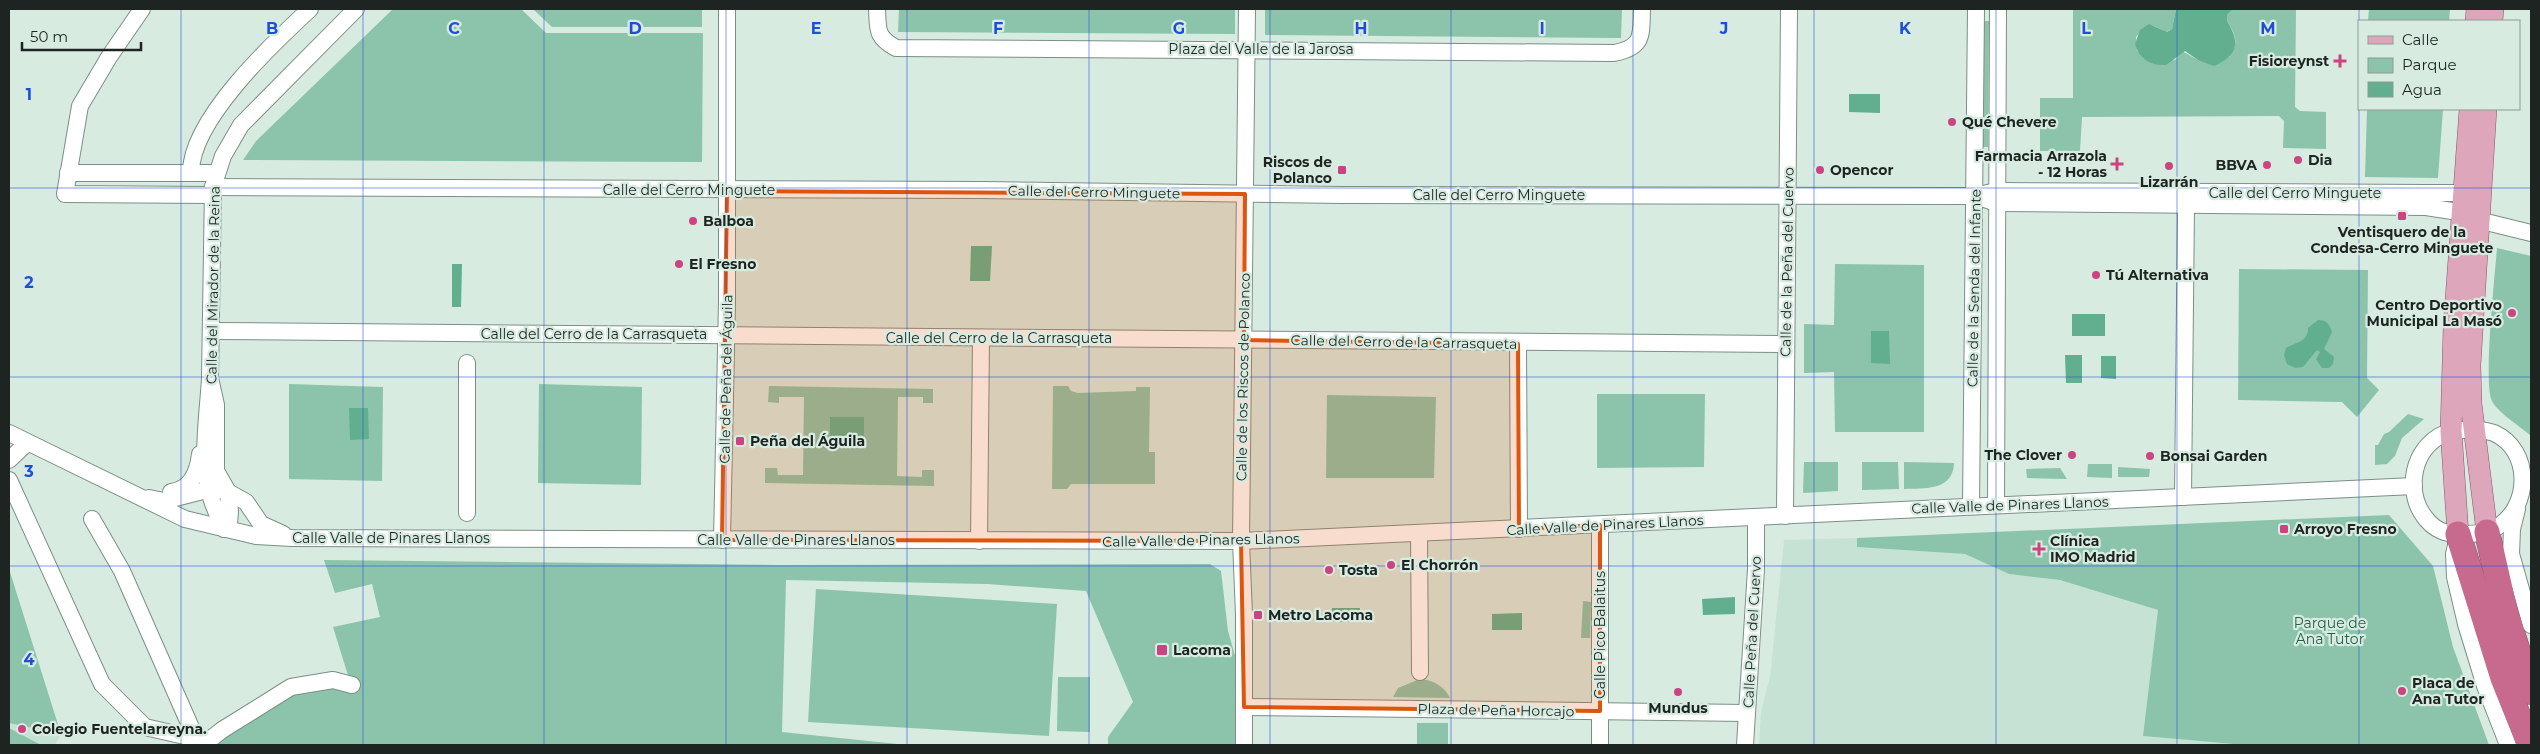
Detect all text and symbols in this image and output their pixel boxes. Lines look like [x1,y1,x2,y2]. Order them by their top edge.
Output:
text: B [266,19,278,38]
text: C [448,19,460,38]
text: D [628,19,642,38]
text: E [811,19,821,38]
text: F [993,19,1003,38]
text: G [1173,19,1185,38]
text: H [1355,19,1367,38]
text: I [1539,19,1545,38]
text: J [1719,19,1728,38]
text: K [1899,19,1912,38]
text: L [2081,19,2091,38]
text: M [2260,19,2276,38]
scale bar [22,20,141,52]
legend [2358,20,2520,110]
text: 50 m [30,27,68,46]
text: Calle [2402,30,2439,49]
street label: Plaza del Valle de la Jarosa [1168,40,1354,58]
place label: Fisioreynst [2249,52,2329,70]
marker: Fisioreynst [2333,54,2347,68]
text: Parque [2402,55,2457,74]
text: Agua [2402,80,2442,99]
text: 1 [26,85,32,104]
place label: Qué Chevere [1962,113,2057,131]
marker: Qué Chevere [1946,116,1958,128]
place label: Farmacia Arrazola - 12 Horas [1975,147,2108,181]
place label: Dia [2308,151,2332,169]
place label: Riscos de Polanco [1263,153,1332,187]
marker: Dia [2292,154,2304,166]
place label: BBVA [2215,156,2257,174]
marker: Farmacia Arrazola - 12 Horas [2111,158,2123,170]
marker: BBVA [2261,159,2273,171]
marker: Lizarrán [2163,160,2175,172]
place label: Opencor [1830,161,1893,179]
marker: Riscos de Polanco [1336,164,1348,176]
marker: Opencor [1814,164,1826,176]
street label: Calle de la Peña del Cuervo [1776,167,1798,357]
place label: Lizarrán [2140,173,2198,191]
street label: Calle del Cerro Minguete [603,181,775,199]
street label: Calle del Cerro Minguete [1008,181,1180,203]
street label: Calle del Cerro Minguete [2209,184,2381,202]
street label: Calle del Mirador de la Reina [202,186,224,384]
street label: Calle del Cerro Minguete [1413,186,1585,204]
street label: Calle de la Senda del Infante [1963,189,1985,387]
marker: Ventisquero de la Condesa-Cerro Minguete [2396,210,2408,222]
place label: Balboa [703,212,754,230]
marker: Balboa [687,215,699,227]
place label: Ventisquero de la Condesa-Cerro Minguete [2311,223,2494,257]
place label: El Fresno [689,255,756,273]
marker: El Fresno [673,258,685,270]
place label: Tú Alternativa [2106,266,2209,284]
marker: Tú Alternativa [2090,269,2102,281]
street label: Calle de los Riscos de Polanco [1232,272,1254,481]
text: 2 [24,273,34,292]
street label: Calle de Peña del Águila [716,294,736,464]
place label: Centro Deportivo Municipal La Masó [2367,296,2502,330]
marker: Centro Deportivo Municipal La Masó [2506,307,2518,319]
street label: Calle del Cerro de la Carrasqueta [481,325,707,343]
street label: Calle del Cerro de la Carrasqueta [886,329,1112,347]
street label: Calle del Cerro de la Carrasqueta [1291,331,1517,353]
place label: Peña del Águila [750,432,865,450]
marker: Peña del Águila [734,435,746,447]
place label: The Clover [1984,446,2062,464]
place label: Bonsai Garden [2160,447,2267,465]
marker: The Clover [2066,449,2078,461]
marker: Bonsai Garden [2144,450,2156,462]
text: 3 [23,462,34,481]
street label: Calle Valle de Pinares Llanos [1911,493,2109,517]
street label: Calle Valle de Pinares Llanos [1506,511,1704,539]
place label: Arroyo Fresno [2293,520,2397,538]
marker: Arroyo Fresno [2278,523,2290,535]
street label: Calle Valle de Pinares Llanos [292,529,490,547]
street label: Calle Valle de Pinares Llanos [1102,529,1300,551]
street label: Calle Valle de Pinares Llanos [697,531,895,549]
place label: Clínica IMO Madrid [2050,532,2135,566]
marker: Clínica IMO Madrid [2032,542,2046,556]
street label: Calle Peña del Cuervo [1739,555,1765,709]
place label: El Chorrón [1401,556,1478,574]
marker: El Chorrón [1385,559,1397,571]
place label: Tosta [1339,561,1378,579]
marker: Tosta [1323,564,1335,576]
street label: Calle Pico Balaitus [1591,571,1609,699]
place label: Metro Lacoma [1268,606,1373,624]
marker: Metro Lacoma [1252,609,1264,621]
park label: Parque de Ana Tutor [2294,614,2366,648]
place label: Lacoma [1173,641,1231,659]
marker: Lacoma [1155,643,1169,657]
text: 4 [23,650,35,669]
place label: Placa de Ana Tutor [2411,674,2484,708]
marker: Placa de Ana Tutor [2396,685,2408,697]
marker: Mundus [1672,686,1684,698]
place label: Mundus [1648,699,1708,717]
street label: Plaza de Peña Horcajo [1417,700,1575,720]
place label: Colegio Fuentelarreyna. [32,720,207,738]
marker: Colegio Fuentelarreyna. [16,723,28,735]

